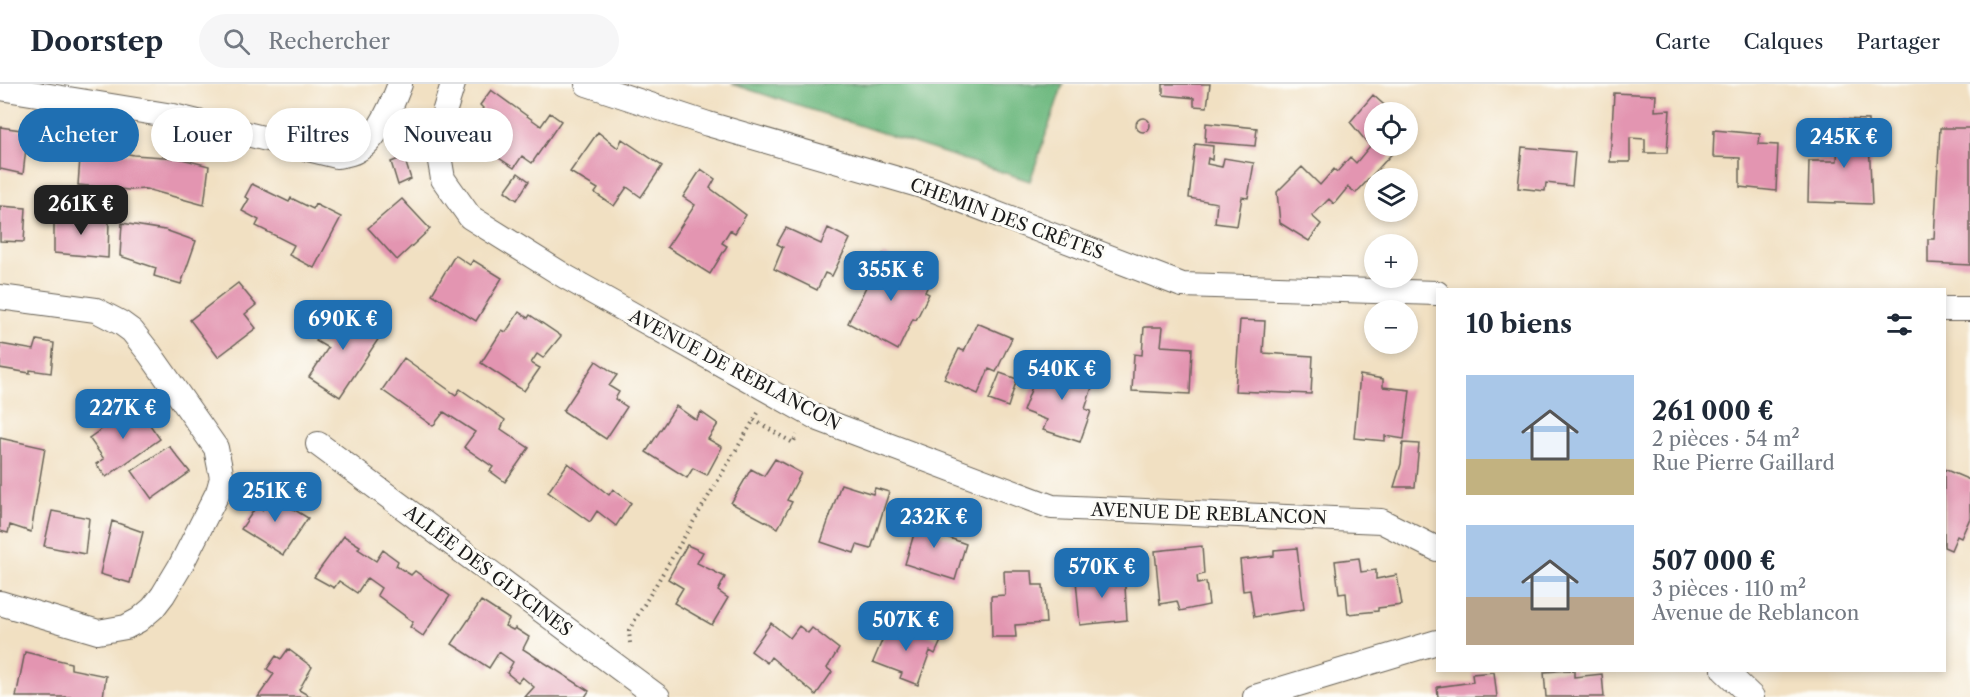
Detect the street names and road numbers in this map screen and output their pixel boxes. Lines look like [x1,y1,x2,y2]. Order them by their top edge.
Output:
street label: CHEMIN DES CRÊTES [907,173,1107,264]
street label: AVENUE DE REBLANCON [625,304,845,435]
street label: ALLÉE DES GLYCINES [399,499,577,641]
street label: AVENUE DE REBLANCON [1090,499,1328,529]

